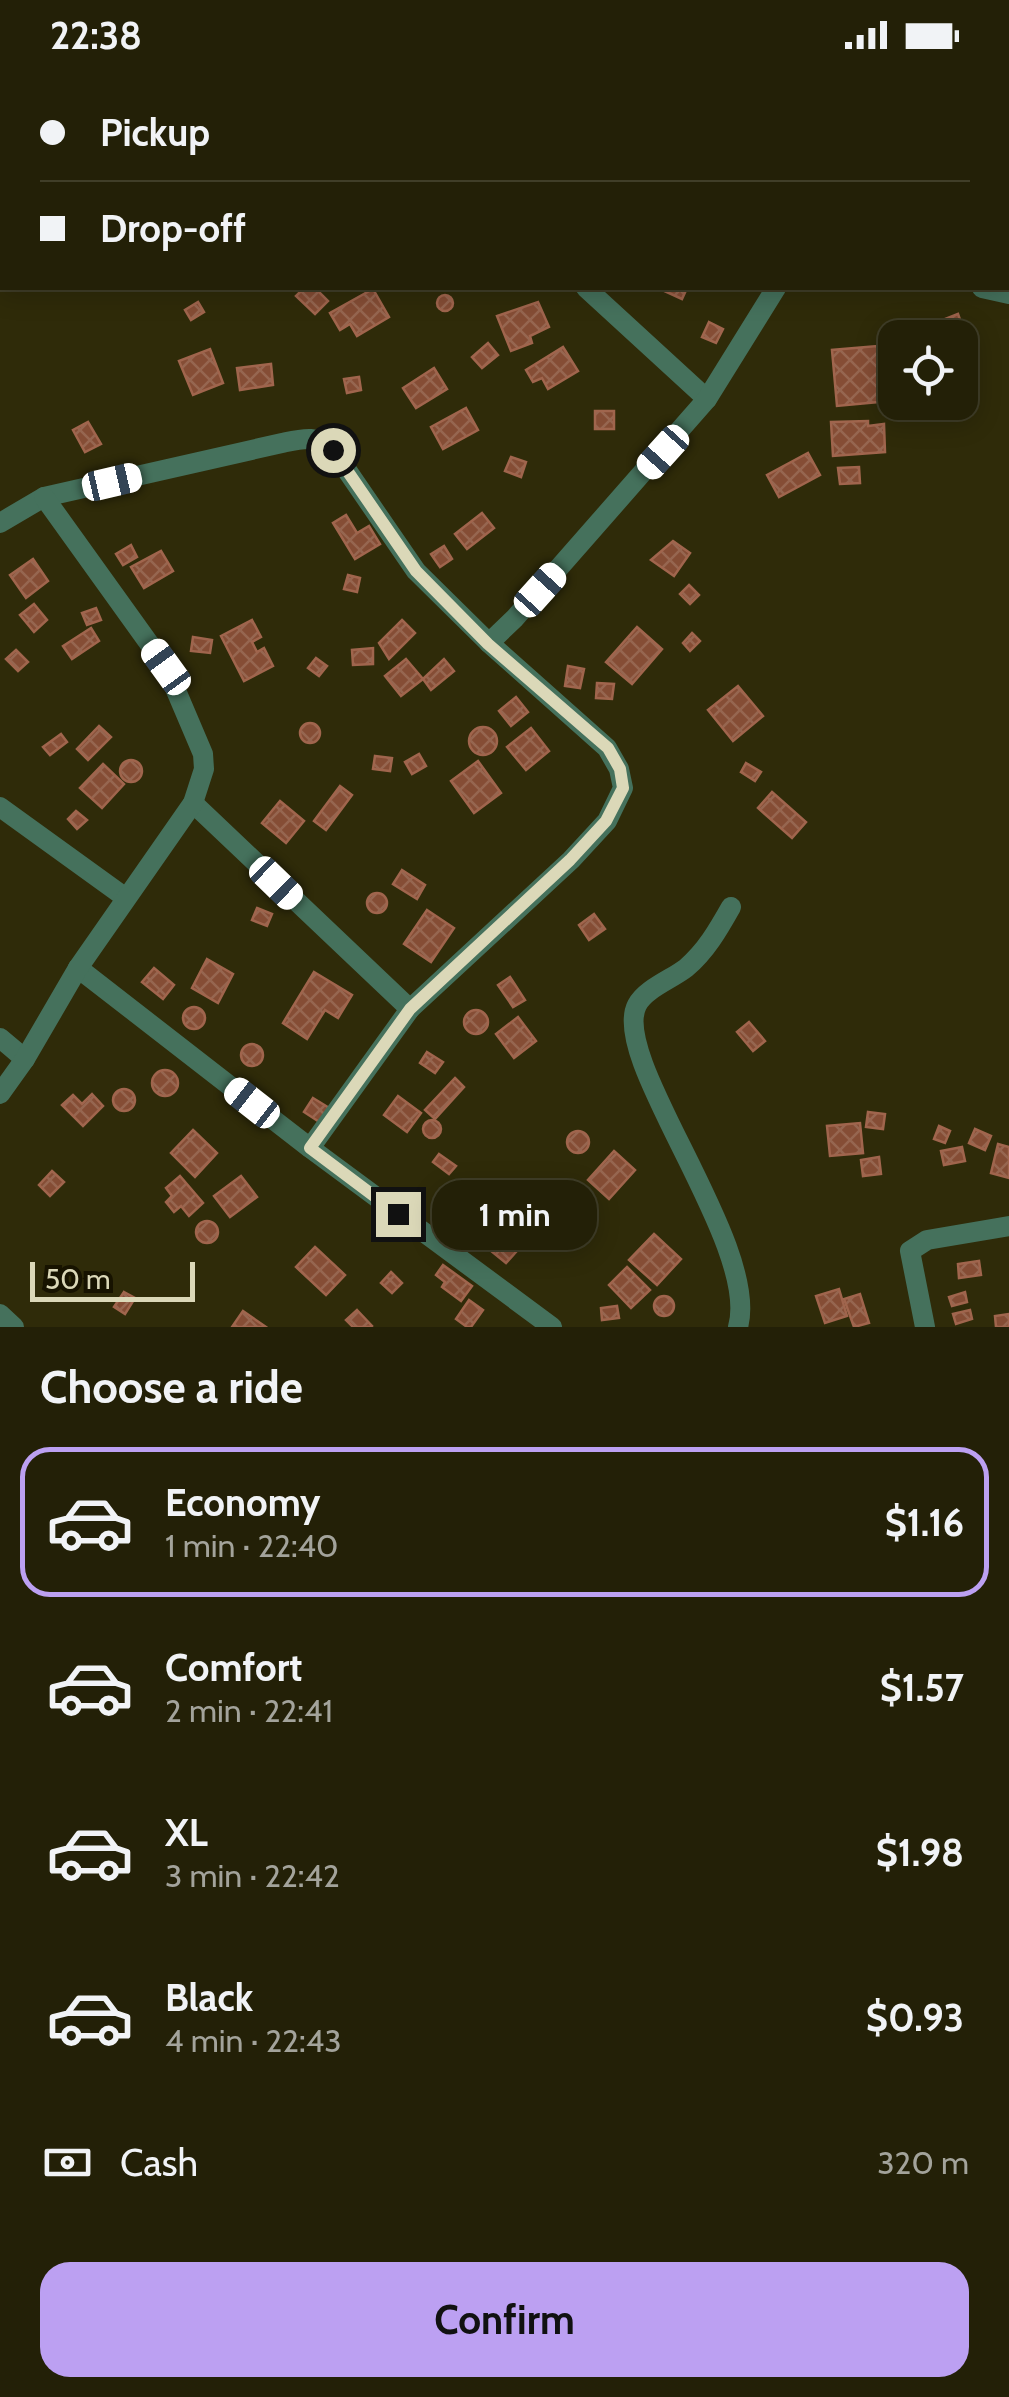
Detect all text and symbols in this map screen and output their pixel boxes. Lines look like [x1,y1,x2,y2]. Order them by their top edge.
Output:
text: 22:38 [50,12,142,59]
text: Pickup [100,109,210,156]
text: Drop-off [100,205,246,252]
map controls [878,320,978,420]
button: locate [878,320,978,420]
car [632,420,694,484]
route start [311,428,356,473]
car [79,461,145,503]
car [509,558,571,622]
car [136,634,196,700]
car [244,851,308,915]
car [219,1073,285,1133]
callout: 1 min [433,1179,598,1249]
route end [376,1192,421,1237]
text: 1 min [478,1195,551,1234]
scale bar [30,1257,195,1302]
text: 50 m [45,1262,111,1296]
text: Choose a ride [40,1360,303,1414]
icon: car [45,1477,135,1567]
text: Economy [165,1479,320,1526]
text: $1.16 [885,1499,964,1546]
text: 1 min · 22:40 [165,1526,338,1565]
icon: car [45,1642,135,1732]
text: Comfort [165,1644,302,1691]
text: $1.57 [880,1664,964,1711]
text: 2 min · 22:41 [165,1691,333,1730]
icon: car [45,1807,135,1897]
text: XL [165,1809,208,1856]
text: $1.98 [876,1829,964,1876]
text: 3 min · 22:42 [165,1856,340,1895]
icon: car [45,1972,135,2062]
text: Black [165,1974,253,2021]
text: $0.93 [866,1994,964,2041]
text: 4 min · 22:43 [165,2021,341,2060]
icon: cash [40,2135,95,2190]
text: Cash [120,2139,198,2186]
text: 320 m [877,2143,969,2182]
button: Confirm [40,2262,969,2377]

